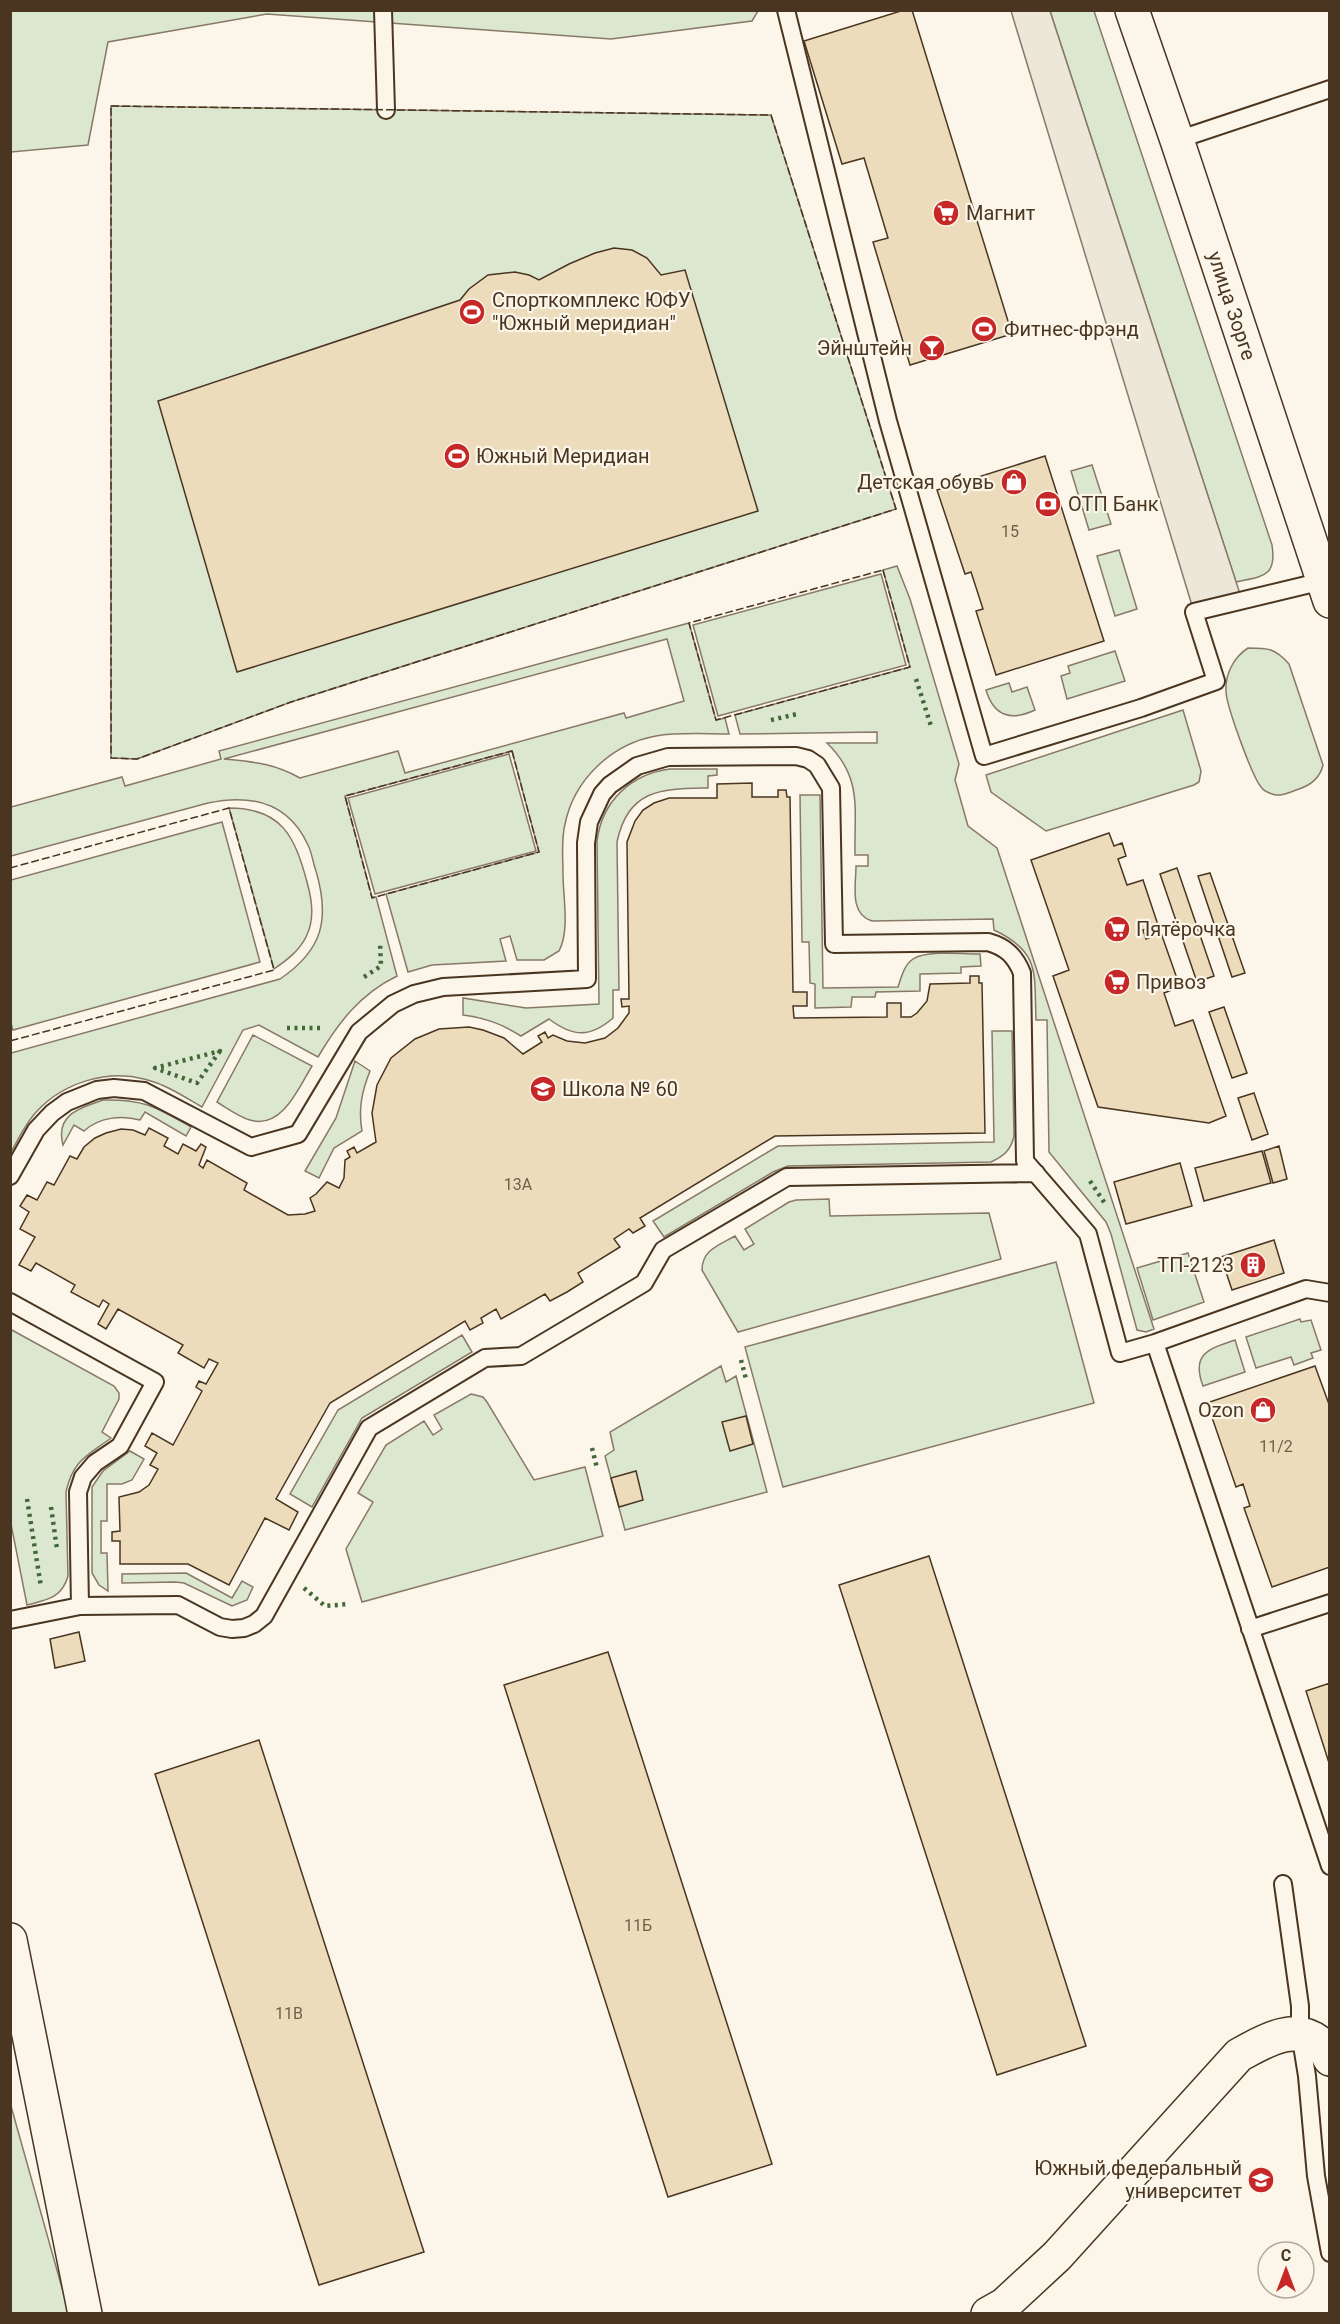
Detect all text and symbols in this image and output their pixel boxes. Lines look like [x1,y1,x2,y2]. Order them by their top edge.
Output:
supermarket icon: Магнит [931,198,961,228]
place label: Магнит [966,201,1036,225]
street label: улица Зорге [1203,248,1261,363]
place label: Спорткомплекс ЮФУ "Южный меридиан" [492,288,691,335]
sports icon: Спорткомплекс ЮФУ "Южный меридиан" [457,297,487,327]
sports icon: Фитнес-фрэнд [969,314,999,344]
place label: Фитнес-фрэнд [1004,317,1139,341]
bar icon: Эйнштейн [917,333,947,363]
place label: Эйнштейн [817,336,912,360]
sports icon: Южный Меридиан [442,441,472,471]
place label: Южный Меридиан [476,444,650,468]
shop icon: Детская обувь [999,467,1029,497]
place label: Детская обувь [857,470,994,494]
bank icon: ОТП Банк [1033,489,1063,519]
place label: ОТП Банк [1068,492,1159,516]
house number: 15 [1001,522,1019,541]
supermarket icon: Пятёрочка [1102,914,1132,944]
place label: Пятёрочка [1136,917,1236,941]
supermarket icon: Привоз [1102,967,1132,997]
place label: Привоз [1136,970,1206,994]
school or university icon: Школа № 60 [528,1074,558,1104]
place label: Школа № 60 [562,1077,678,1101]
house number: 13А [504,1175,533,1194]
building icon: ТП-2123 [1238,1250,1268,1280]
place label: ТП-2123 [1157,1253,1234,1277]
shop icon: Ozon [1248,1395,1278,1425]
place label: Ozon [1198,1398,1244,1422]
house number: 11/2 [1259,1437,1293,1456]
house number: 11Б [624,1916,652,1935]
house number: 11В [275,2004,303,2023]
place label: Южный федеральный университет [1034,2156,1242,2203]
school or university icon: Южный федеральный университет [1246,2165,1276,2195]
north arrow [1256,2240,1316,2300]
text: С [1281,2246,1291,2265]

